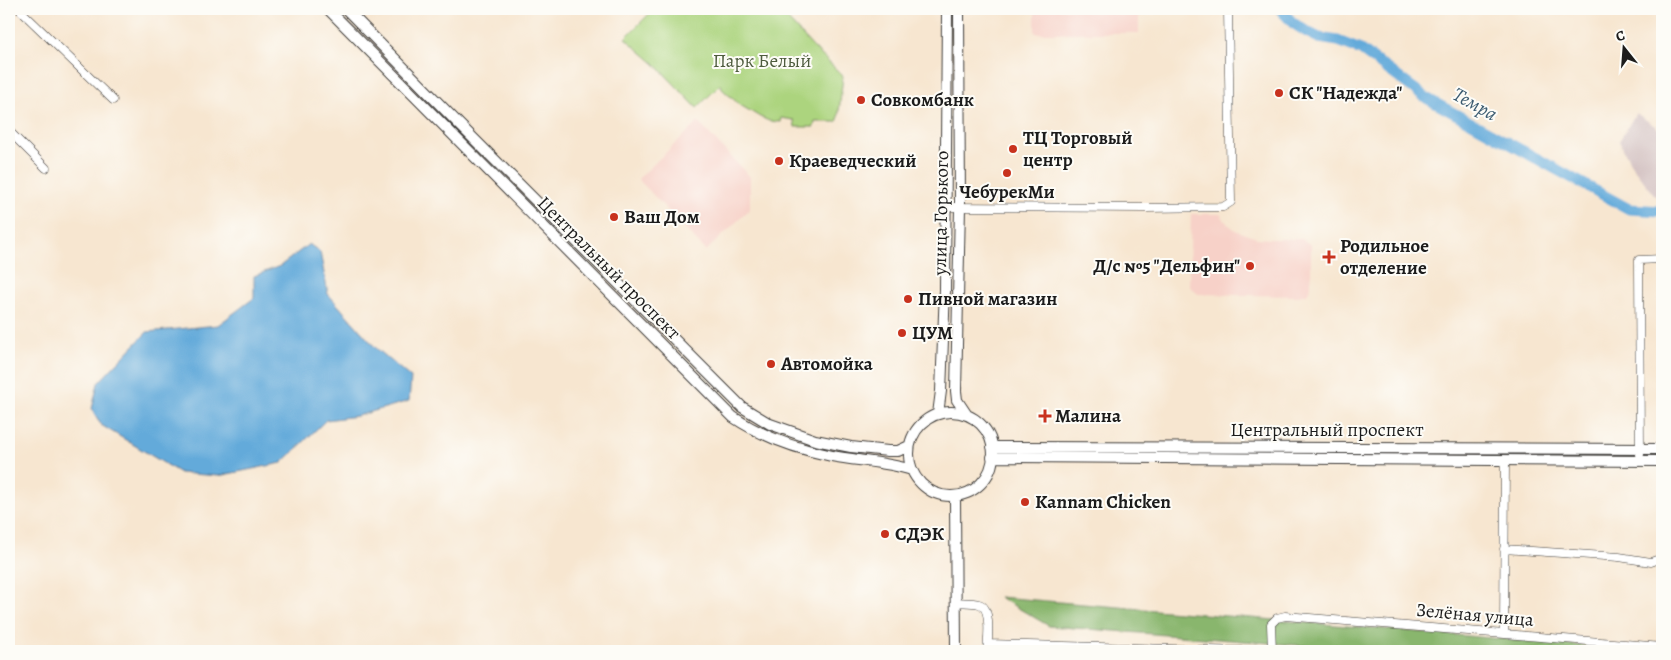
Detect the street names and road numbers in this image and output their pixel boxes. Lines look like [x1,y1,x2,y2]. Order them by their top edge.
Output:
street label: улица Горького [927,150,955,277]
street label: Центральный проспект [532,191,687,346]
street label: Центральный проспект [1230,417,1424,443]
street label: Зелёная улица [1415,597,1535,633]

